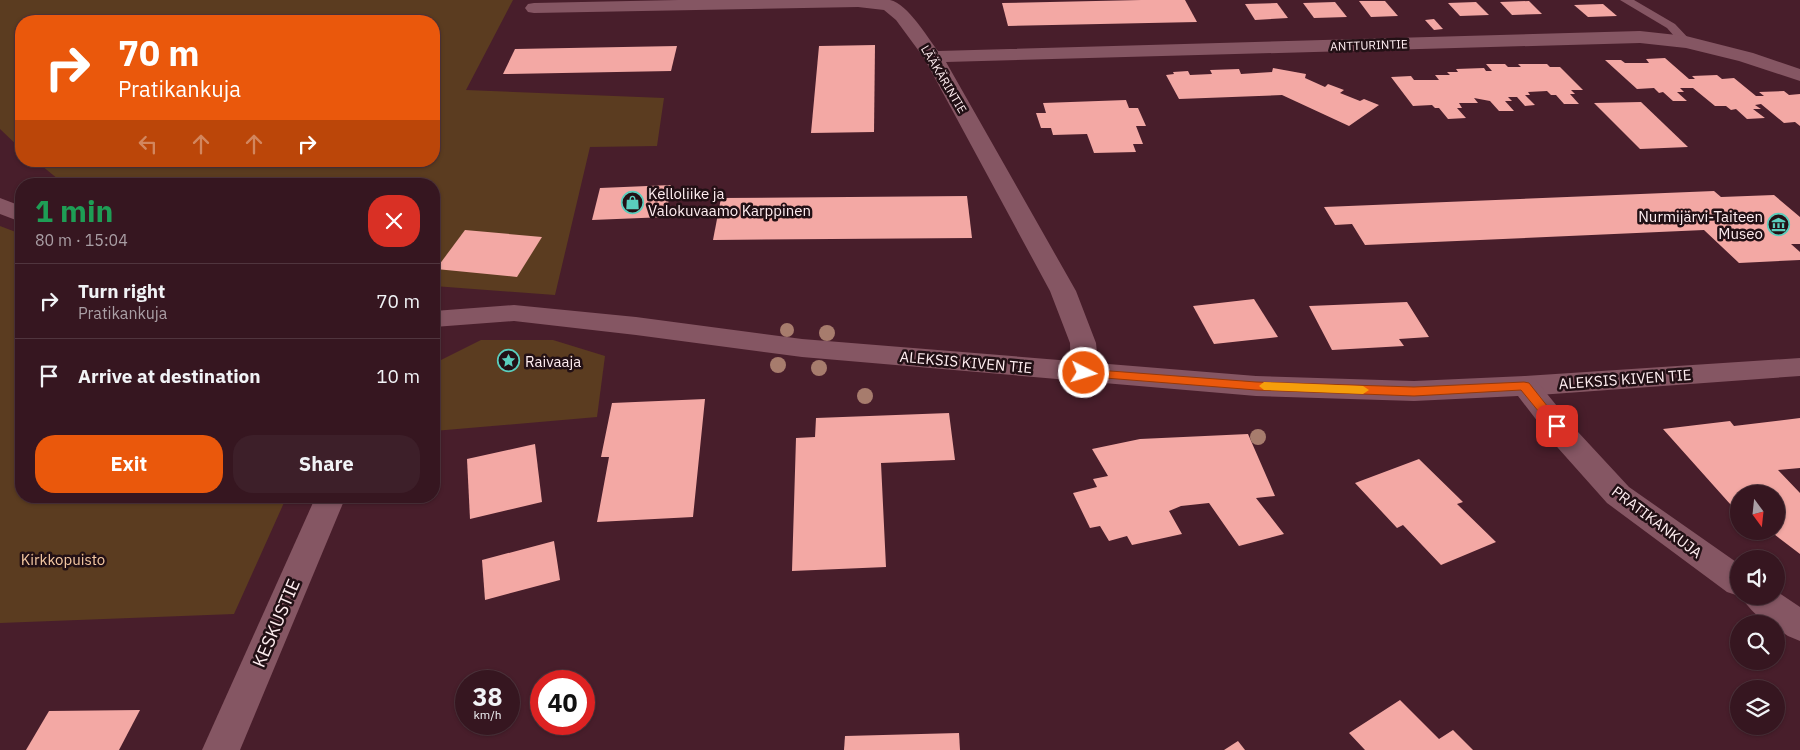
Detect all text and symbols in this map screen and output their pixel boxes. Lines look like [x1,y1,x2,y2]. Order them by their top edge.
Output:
text: 70 m [118,30,200,76]
icon: right [35,35,100,100]
street label: ANTTURINTIE [1330,36,1408,54]
street label: LÄÄKÄRINTIE [918,42,970,116]
text: Pratikankuja [118,74,241,103]
icon: left [134,130,162,158]
icon: ahead [187,130,215,158]
icon: ahead [240,130,268,158]
icon: right [293,130,321,158]
place label: Kelloliike ja Valokuvaamo Karppinen [648,184,811,220]
shop icon: Kelloliike ja Valokuvaamo Karppinen [620,190,644,214]
text: 1 min [35,191,113,230]
button: close [368,195,420,247]
place label: Nurmijärvi-Taiteen Museo [1638,207,1763,243]
museum icon: Nurmijärvi-Taiteen Museo [1767,213,1791,237]
text: 80 m · 15:04 [35,230,128,250]
text: Turn right [78,279,165,303]
icon: right [35,287,63,315]
text: 70 m [376,289,420,313]
text: Pratikankuja [78,303,167,323]
position arrow [1057,346,1109,398]
street label: ALEKSIS KIVEN TIE [899,347,1033,377]
place icon: Raivaaja [497,349,521,373]
place label: Raivaaja [525,352,581,371]
icon: arrive [35,362,63,390]
text: Arrive at destination [78,364,261,388]
text: 10 m [376,364,420,388]
street label: ALEKSIS KIVEN TIE [1558,365,1692,393]
pin [1536,405,1578,447]
icon: arrive [1543,412,1571,440]
button: Exit [35,435,223,493]
button: Share [233,435,420,493]
street label: PRATIKANKUJA [1608,482,1706,562]
north arrow [1730,485,1785,540]
map controls [1730,485,1785,735]
park label: Kirkkopuisto [21,550,105,569]
button: sound [1730,550,1785,605]
street label: KESKUSTIE [247,575,305,671]
button: search [1730,615,1785,670]
speed limit sign: 40 [530,670,595,735]
text: 38 [472,680,503,713]
button: layers [1730,680,1785,735]
text: km/h [473,707,502,722]

